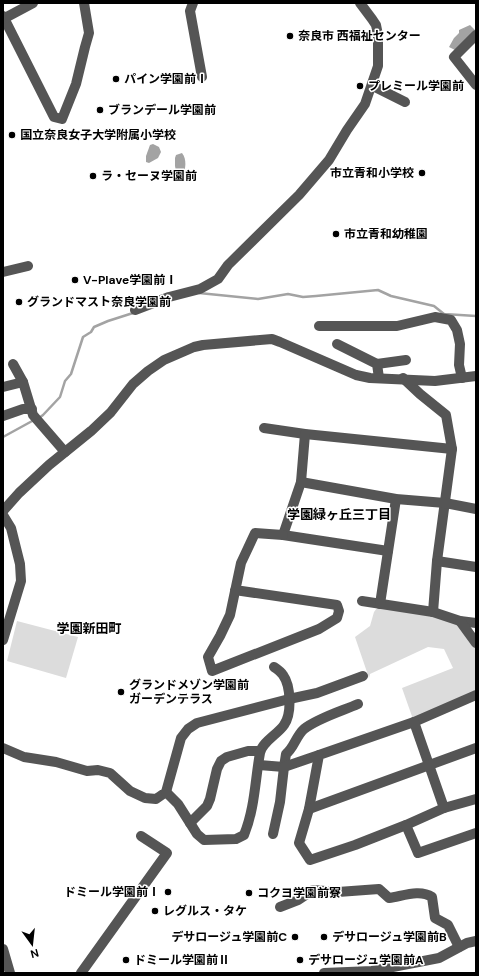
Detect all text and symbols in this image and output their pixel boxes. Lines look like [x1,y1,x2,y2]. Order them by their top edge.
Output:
place label: 奈良市 西福祉センター [298,28,421,44]
marker: 奈良市 西福祉センター [285,31,295,41]
place label: パイン学園前Ⅰ [124,71,208,87]
marker: パイン学園前Ⅰ [111,74,121,84]
place label: プレミール学園前 [368,78,464,94]
marker: プレミール学園前 [355,81,365,91]
place label: ブランデール学園前 [108,102,216,118]
marker: ブランデール学園前 [95,105,105,115]
place label: 国立奈良女子大学附属小学校 [20,127,176,143]
marker: 国立奈良女子大学附属小学校 [7,130,17,140]
place label: 市立青和小学校 [330,165,414,181]
place label: ラ・セーヌ学園前 [101,168,197,184]
marker: 市立青和小学校 [417,168,427,178]
marker: ラ・セーヌ学園前 [88,171,98,181]
place label: 市立青和幼稚園 [344,226,428,242]
marker: 市立青和幼稚園 [331,229,341,239]
place label: V-Plave学園前Ⅰ [83,272,177,288]
marker: V-Plave学園前Ⅰ [70,275,80,285]
place label: グランドマスト奈良学園前 [27,294,171,310]
marker: グランドマスト奈良学園前 [14,297,24,307]
district label: 学園緑ヶ丘三丁目 [287,506,391,523]
district label: 学園新田町 [56,620,122,637]
place label: グランドメゾン学園前 ガーデンテラス [129,677,249,707]
marker: グランドメゾン学園前 ガーデンテラス [116,687,126,697]
place label: ドミール学園前Ⅰ [64,884,160,900]
place label: コクヨ学園前寮 [257,885,341,901]
marker: ドミール学園前Ⅰ [163,887,173,897]
marker: コクヨ学園前寮 [244,888,254,898]
place label: レグルス・タケ [163,903,247,919]
marker: レグルス・タケ [150,906,160,916]
north arrow [12,924,52,964]
place label: デサロージュ学園前C [171,929,287,945]
place label: デサロージュ学園前B [332,929,447,945]
marker: デサロージュ学園前C [290,932,300,942]
marker: デサロージュ学園前B [319,932,329,942]
text: N [29,946,40,961]
place label: ドミール学園前Ⅱ [134,952,230,968]
place label: デサロージュ学園前A [308,952,424,968]
marker: ドミール学園前Ⅱ [121,955,131,965]
marker: デサロージュ学園前A [295,955,305,965]

